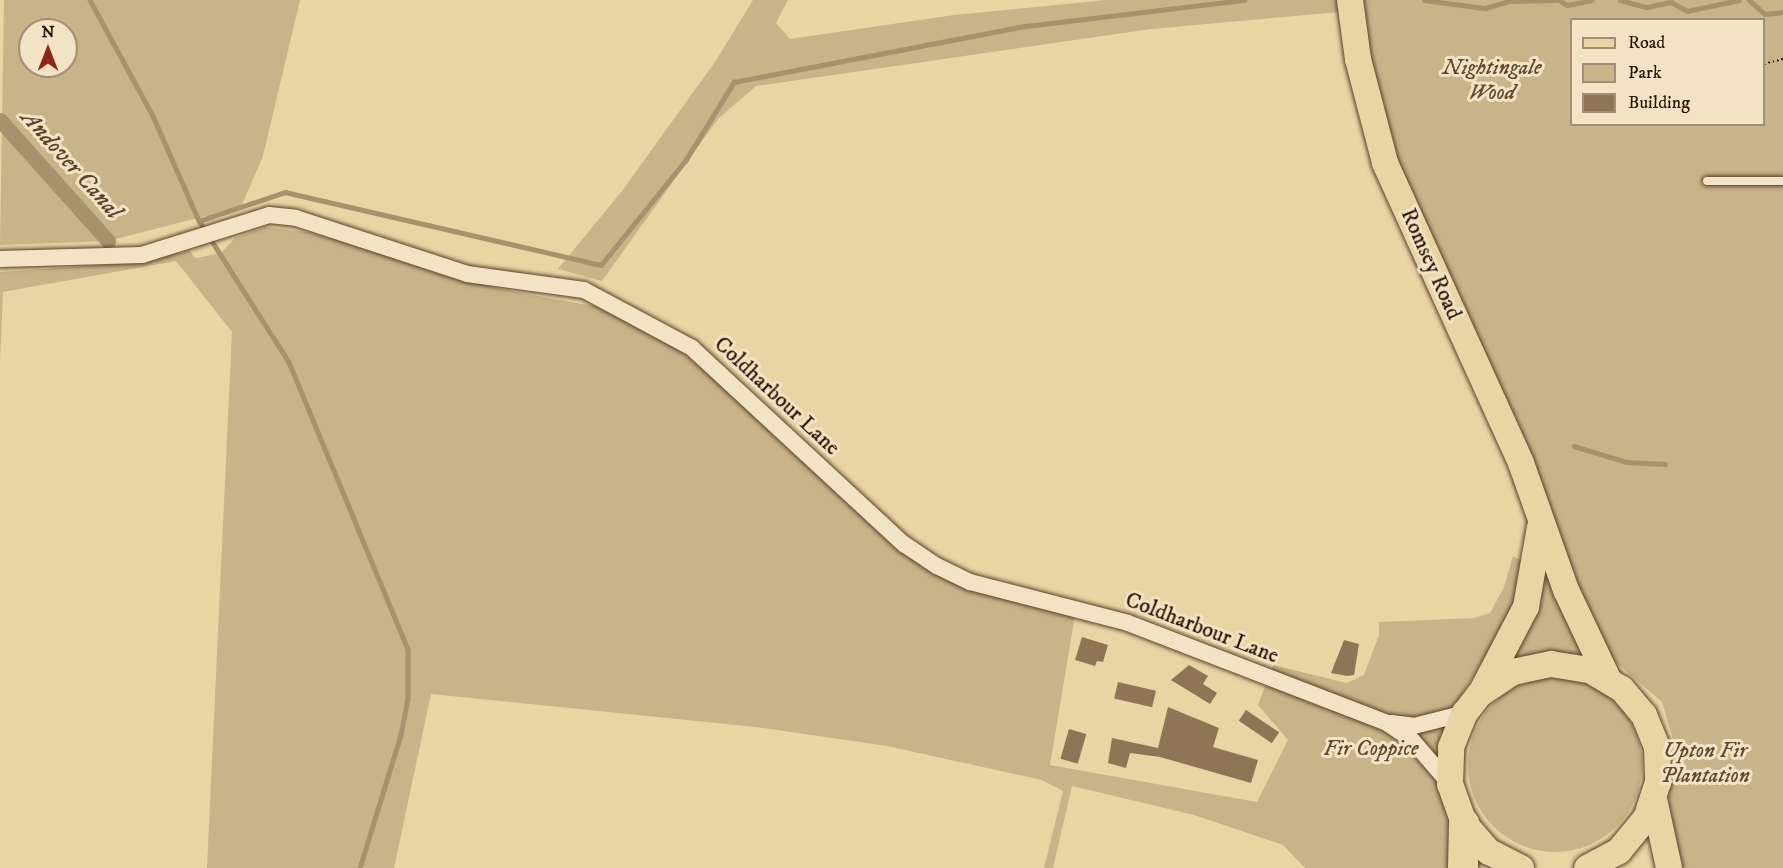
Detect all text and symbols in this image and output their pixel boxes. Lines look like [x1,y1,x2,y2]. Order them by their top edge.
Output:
north arrow [18,18,78,78]
legend [1570,18,1765,126]
text: N [41,22,55,42]
text: Road [1628,32,1665,54]
park label: Nightingale Wood [1443,54,1541,106]
text: Park [1628,62,1662,84]
text: Building [1628,92,1690,114]
water label: Andover Canal [14,104,128,226]
street label: Romsey Road [1395,204,1467,324]
street label: Coldharbour Lane [709,331,845,461]
street label: Coldharbour Lane [1122,587,1282,669]
park label: Fir Coppice [1324,736,1418,762]
park label: Upton Fir Plantation [1660,737,1750,788]

